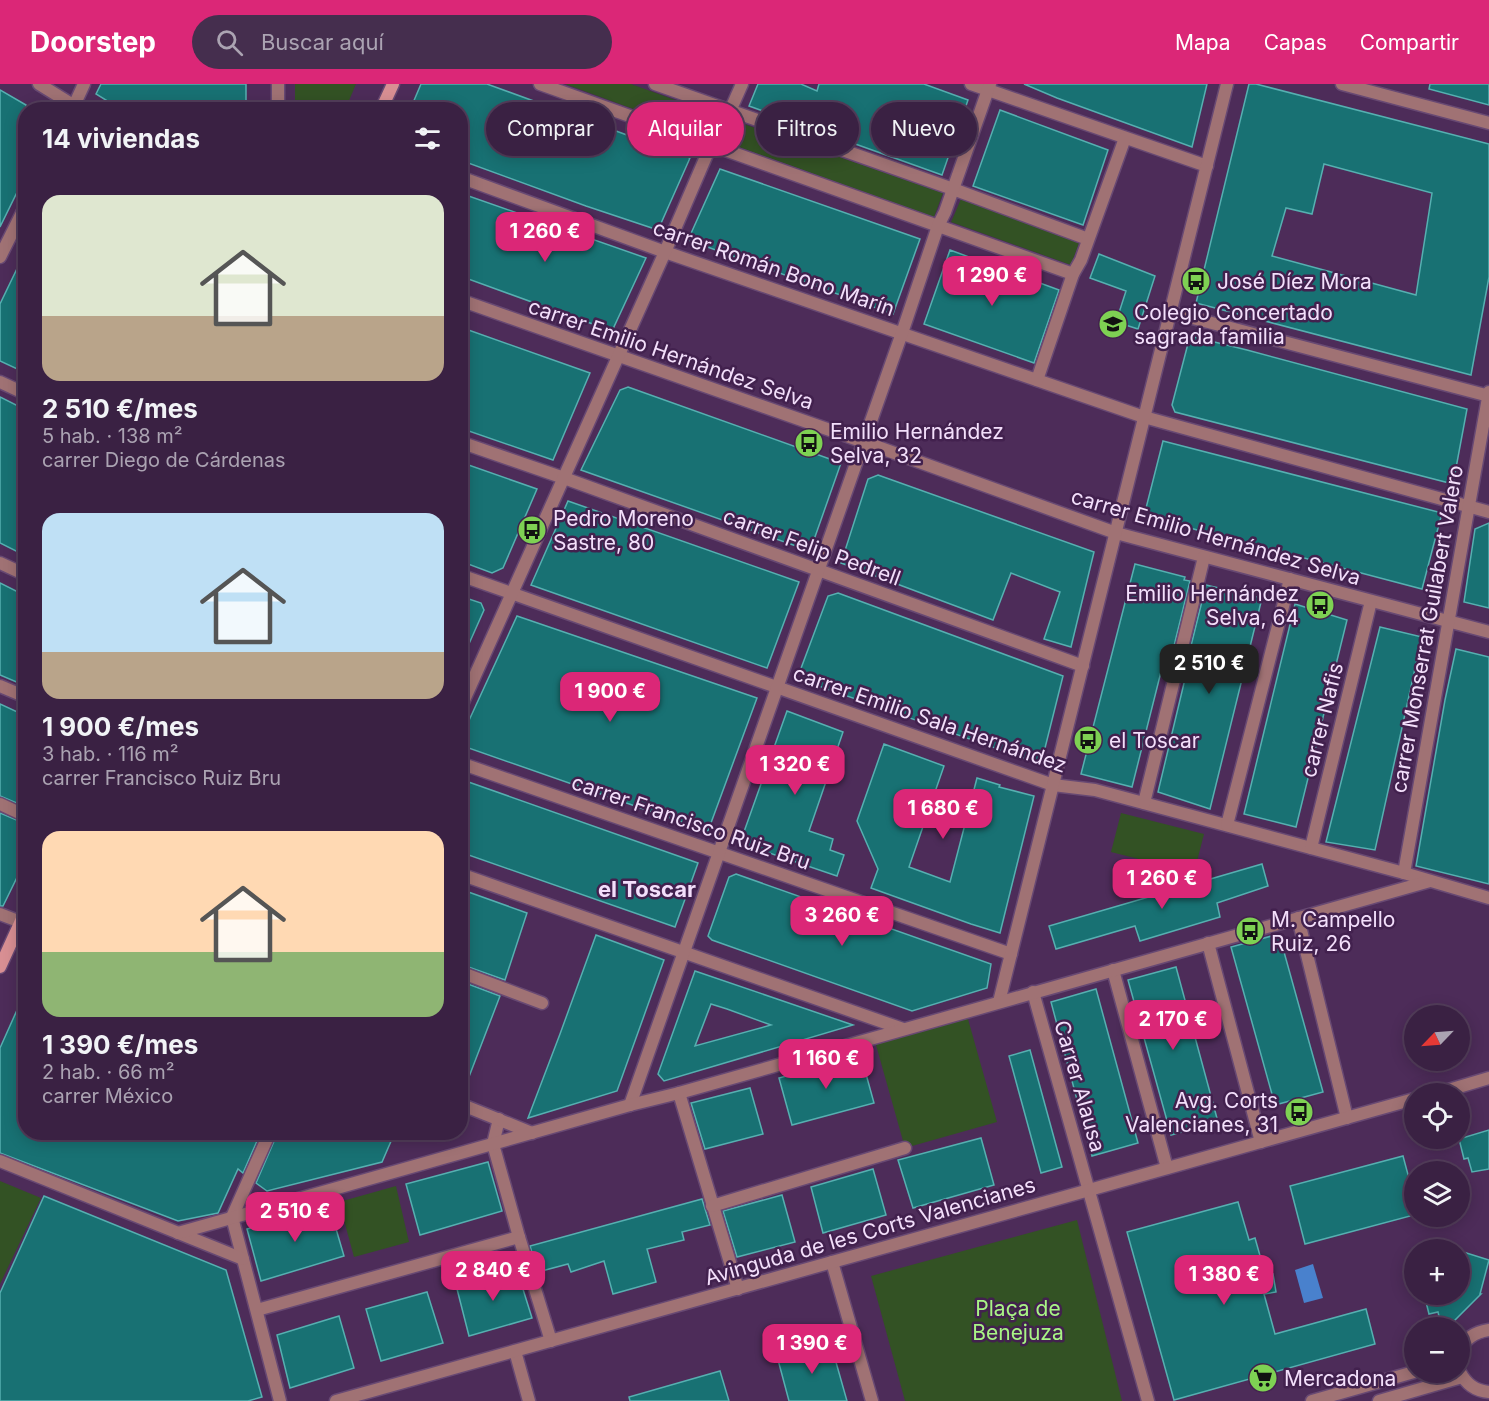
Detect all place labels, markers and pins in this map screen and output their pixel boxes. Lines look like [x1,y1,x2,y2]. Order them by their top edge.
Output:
pin: 1 260 € [490,212,600,263]
pin: 1 290 € [937,256,1047,307]
bus stop icon: José Díez Mora [1180,265,1212,297]
place label: José Díez Mora [1217,269,1372,294]
place label: Colegio Concertado sagrada familia [1134,300,1333,349]
school or university icon: Colegio Concertado sagrada familia [1097,308,1129,340]
place label: Emilio Hernández Selva, 32 [830,419,1004,468]
bus stop icon: Emilio Hernández Selva, 32 [793,427,825,459]
place label: Pedro Moreno Sastre, 80 [553,506,694,555]
bus stop icon: Pedro Moreno Sastre, 80 [516,514,548,546]
place label: Emilio Hernández Selva, 64 [1125,581,1299,630]
bus stop icon: Emilio Hernández Selva, 64 [1304,589,1336,621]
pin: 2 510 € [1154,644,1264,695]
pin: 1 900 € [555,672,665,723]
bus stop icon: el Toscar [1072,724,1104,756]
place label: el Toscar [1109,728,1200,753]
pin: 1 320 € [740,745,850,796]
pin: 1 680 € [888,789,998,840]
pin: 1 260 € [1107,859,1217,910]
pin: 3 260 € [787,896,897,947]
place label: M. Campello Ruiz, 26 [1271,907,1395,956]
bus stop icon: M. Campello Ruiz, 26 [1234,915,1266,947]
pin: 2 170 € [1118,1000,1228,1051]
pin: 1 160 € [771,1039,881,1090]
place label: Avg. Corts Valencianes, 31 [1125,1088,1278,1137]
bus stop icon: Avg. Corts Valencianes, 31 [1283,1096,1315,1128]
pin: 2 510 € [240,1192,350,1243]
pin: 2 840 € [438,1251,548,1302]
pin: 1 380 € [1169,1255,1279,1306]
pin: 1 390 € [757,1324,867,1375]
supermarket icon: Mercadona [1247,1362,1279,1394]
place label: Mercadona [1284,1366,1396,1391]

